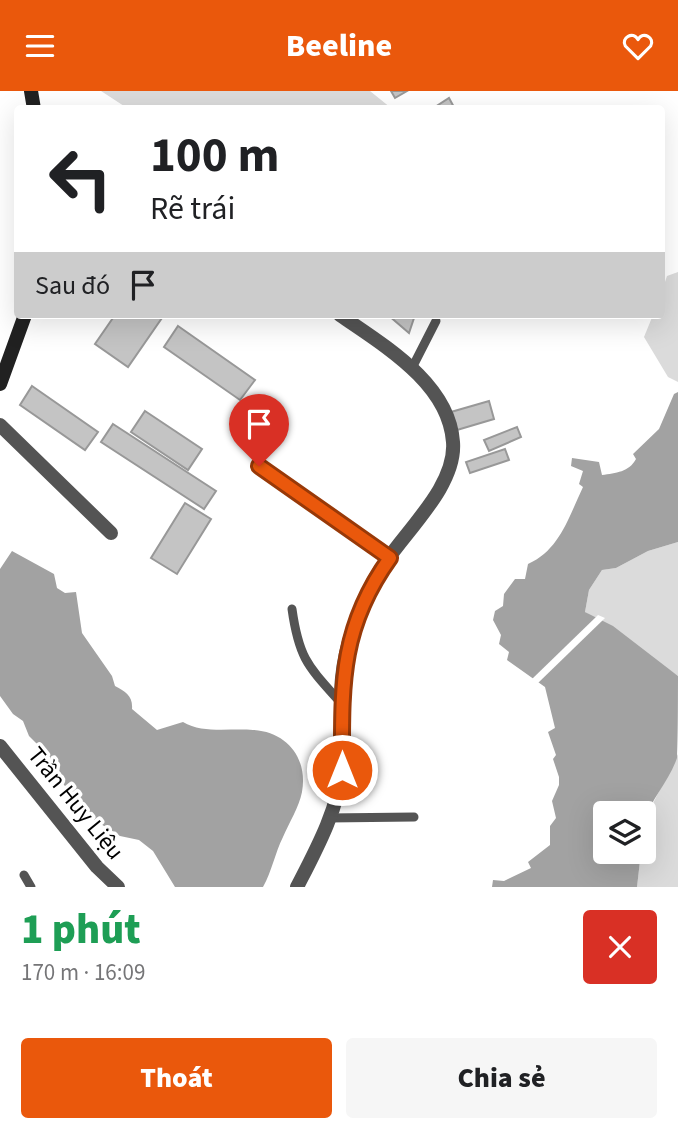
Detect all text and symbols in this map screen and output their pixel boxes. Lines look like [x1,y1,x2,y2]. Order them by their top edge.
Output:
text: Beeline [286,23,392,69]
icon: menu [21,27,59,65]
icon: heart [619,27,657,65]
text: 100 m [150,121,279,191]
icon: left [35,133,126,224]
text: Rẽ trái [150,186,235,232]
icon: arrive [124,266,162,304]
text: Sau đó [35,267,110,304]
pin [229,394,289,466]
icon: arrive [240,405,278,443]
position arrow [305,733,379,807]
street label: Trần Huy Liệu [19,739,132,867]
map controls [593,801,656,864]
button: layers [593,801,656,864]
text: 1 phút [21,900,141,960]
button: close [583,910,657,984]
text: 170 m · 16:09 [21,956,145,989]
button: Thoát [21,1038,332,1118]
button: Chia sẻ [346,1038,657,1118]

